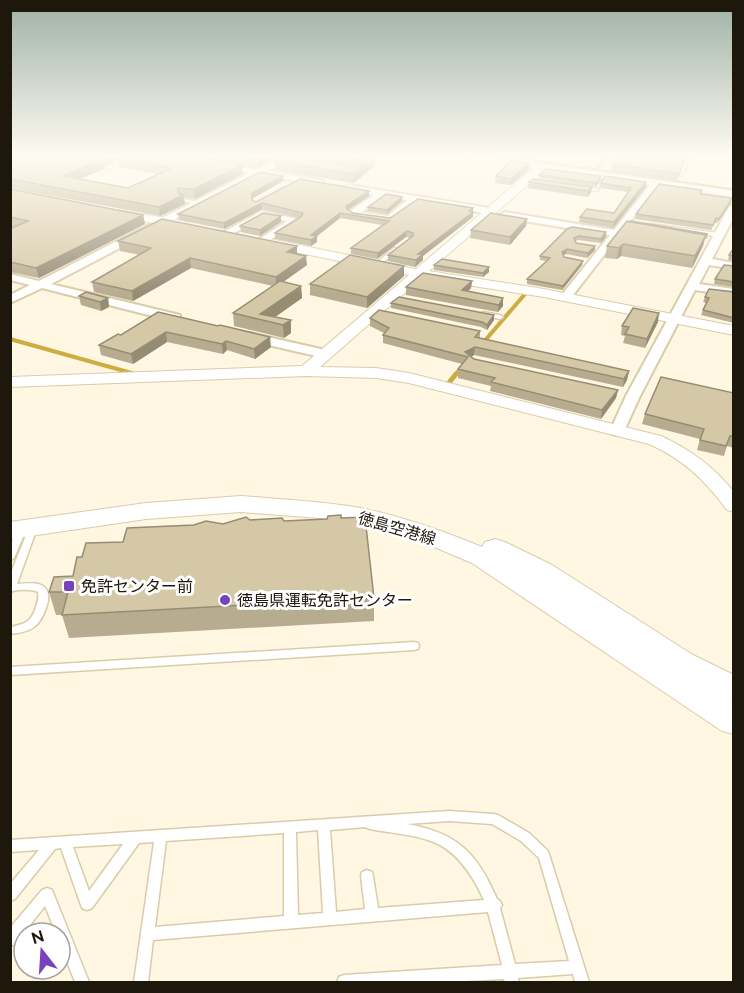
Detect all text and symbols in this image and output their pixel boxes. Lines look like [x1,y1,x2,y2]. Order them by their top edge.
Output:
street label: 徳島空港線 [356,508,438,549]
place label: 免許センター前 [81,577,193,596]
marker: 免許センター前 [62,579,76,593]
place label: 徳島県運転免許センター [237,591,413,610]
marker: 徳島県運転免許センター [218,593,232,607]
north arrow [12,921,72,981]
text: N [29,926,46,948]

